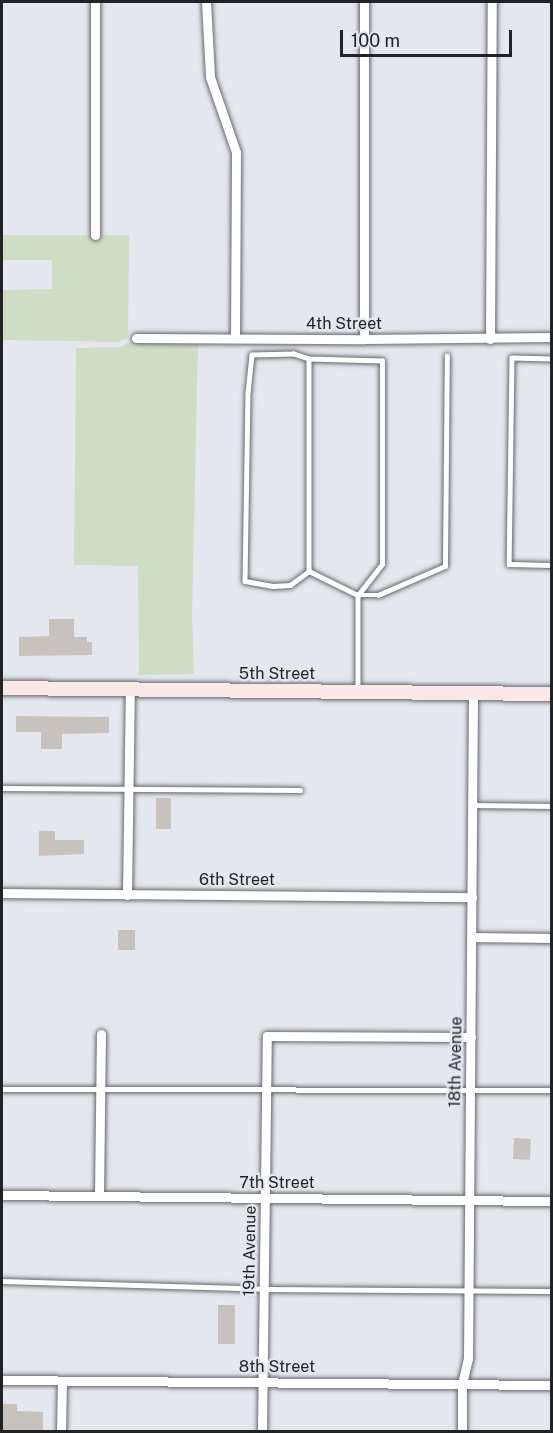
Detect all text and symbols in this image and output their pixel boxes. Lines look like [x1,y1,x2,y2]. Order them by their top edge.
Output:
scale bar [343,18,516,56]
text: 100 m [351,30,400,51]
street label: 4th Street [306,314,382,334]
street label: 5th Street [239,664,315,684]
street label: 6th Street [199,870,275,890]
street label: 18th Avenue [446,1016,466,1108]
street label: 7th Street [239,1173,315,1193]
street label: 19th Avenue [240,1205,260,1297]
street label: 8th Street [239,1357,315,1377]

